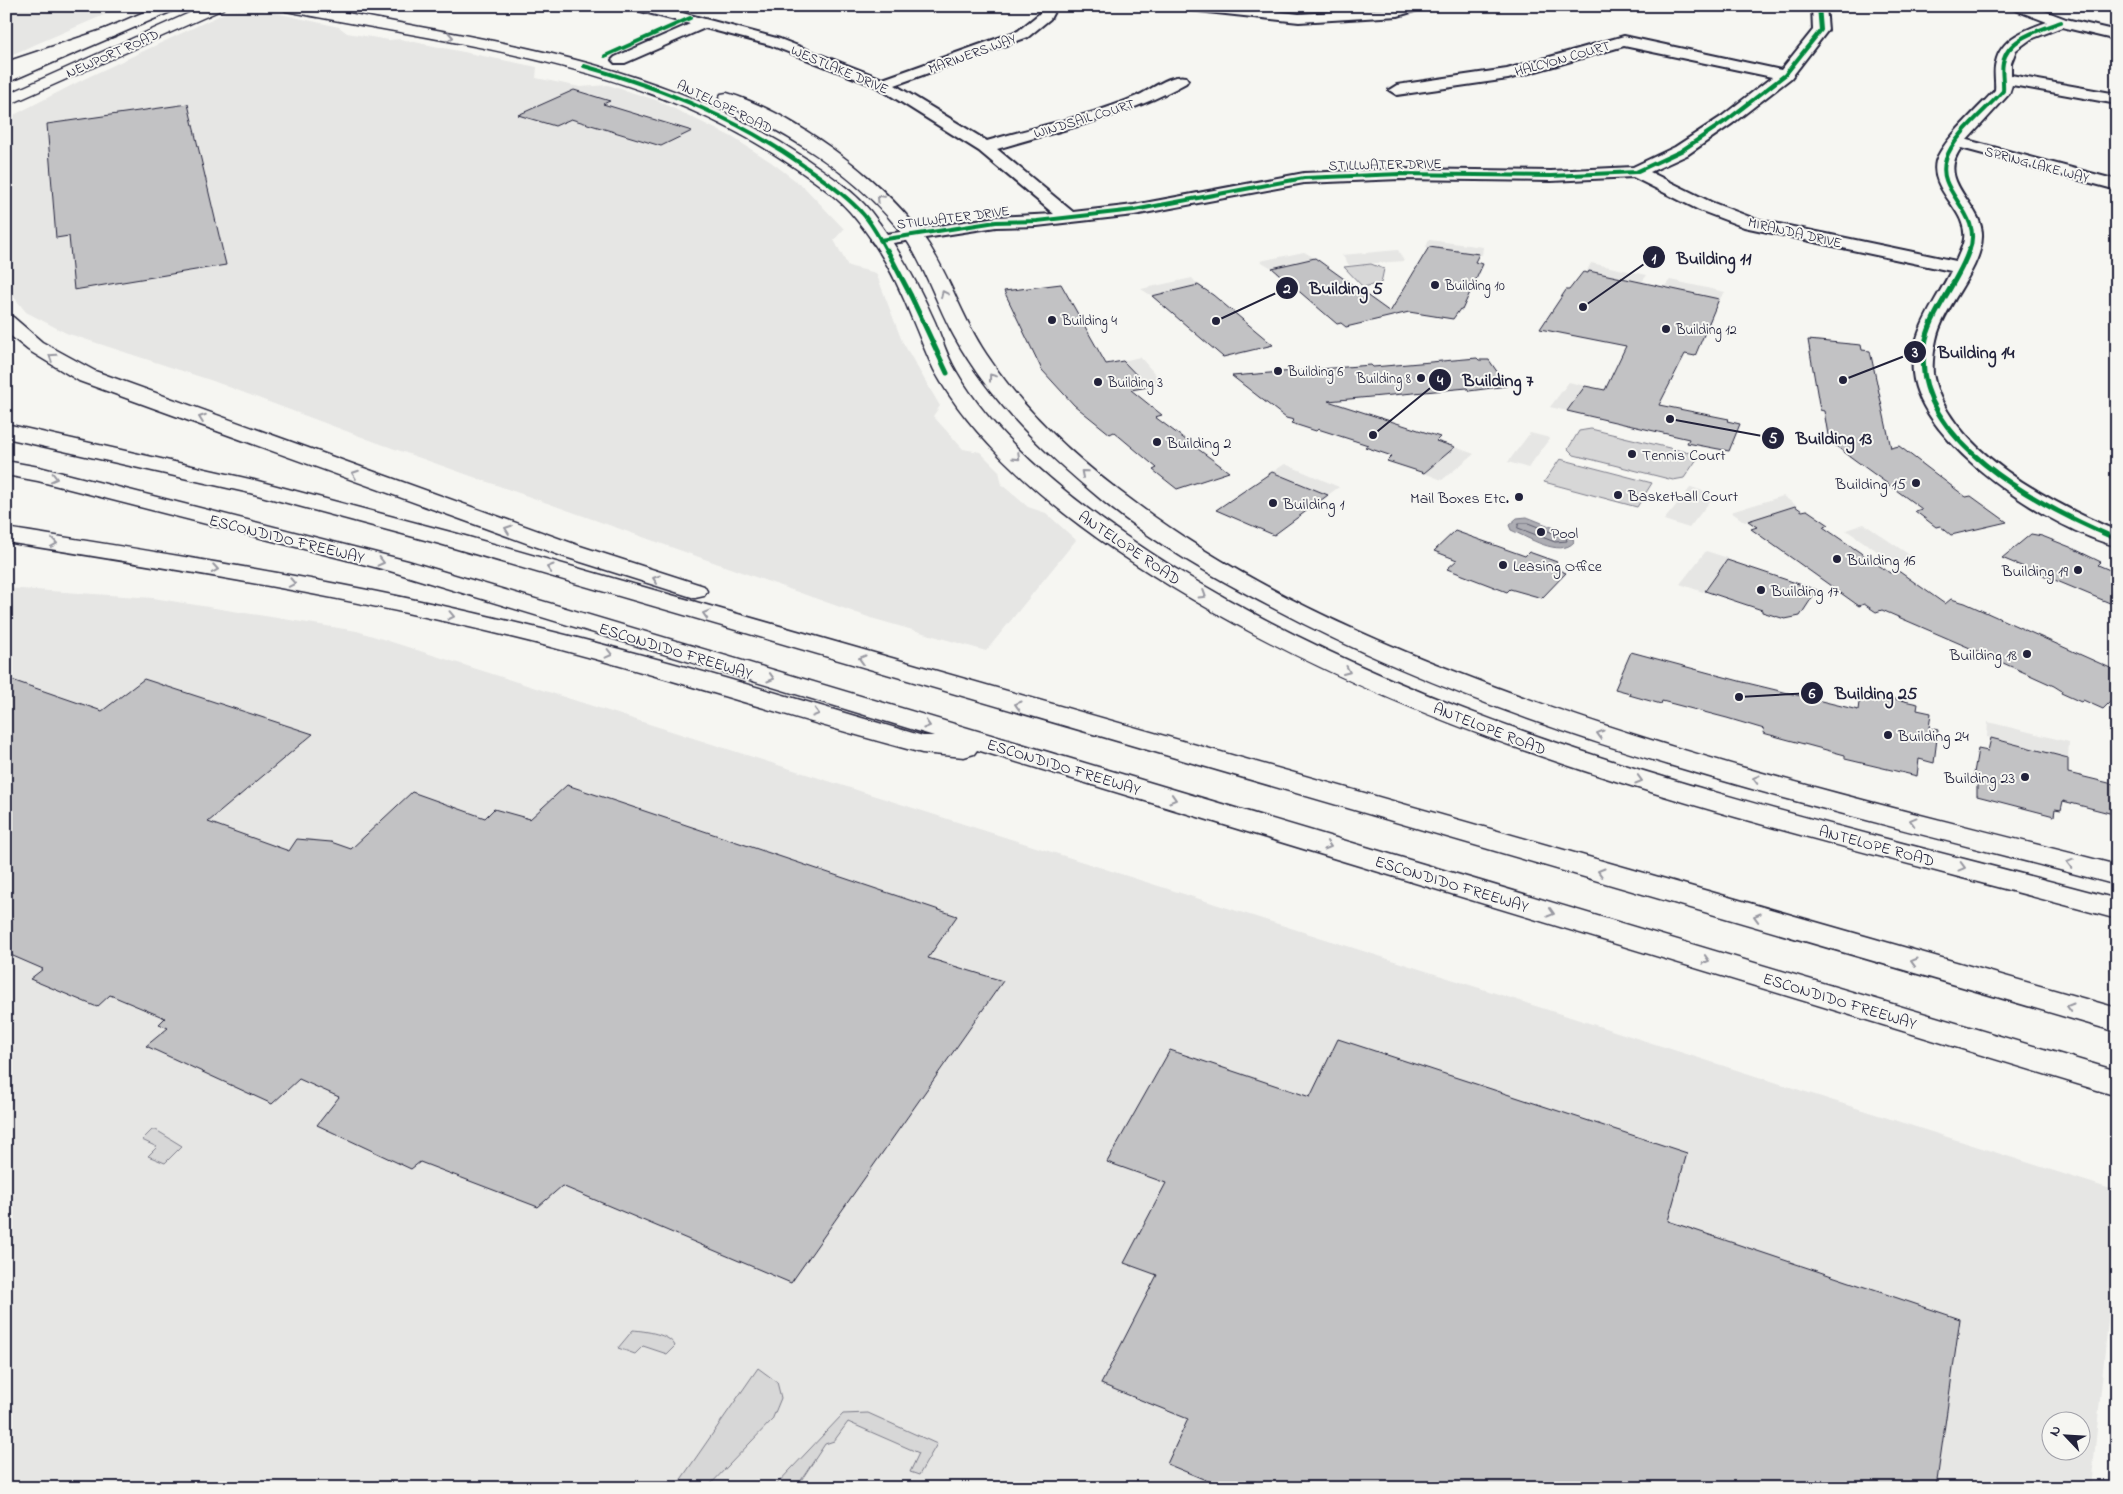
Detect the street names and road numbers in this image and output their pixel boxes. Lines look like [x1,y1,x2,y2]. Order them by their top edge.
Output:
street label: NEWPORT ROAD [63,25,162,84]
street label: MARINERS WAY [926,29,1020,80]
street label: HALCYON COURT [1512,36,1613,83]
street label: WESTLAKE DRIVE [787,40,892,100]
street label: ANTELOPE ROAD [673,75,776,140]
street label: WINDSAIL COURT [1031,94,1137,145]
street label: SPRING LAKE WAY [1982,141,2092,190]
street label: STILLWATER DRIVE [1328,154,1442,177]
street label: STILLWATER DRIVE [896,201,1011,236]
street label: MIRANDA DRIVE [1746,212,1844,254]
street label: ANTELOPE ROAD [1073,505,1185,592]
street label: ESCONDIDO FREEWAY [206,509,367,571]
street label: ESCONDIDO FREEWAY [596,617,756,687]
street label: ANTELOPE ROAD [1429,697,1549,762]
street label: ESCONDIDO FREEWAY [984,733,1144,803]
street label: ANTELOPE ROAD [1816,820,1937,874]
street label: ESCONDIDO FREEWAY [1372,850,1532,920]
street label: ESCONDIDO FREEWAY [1760,967,1920,1037]

